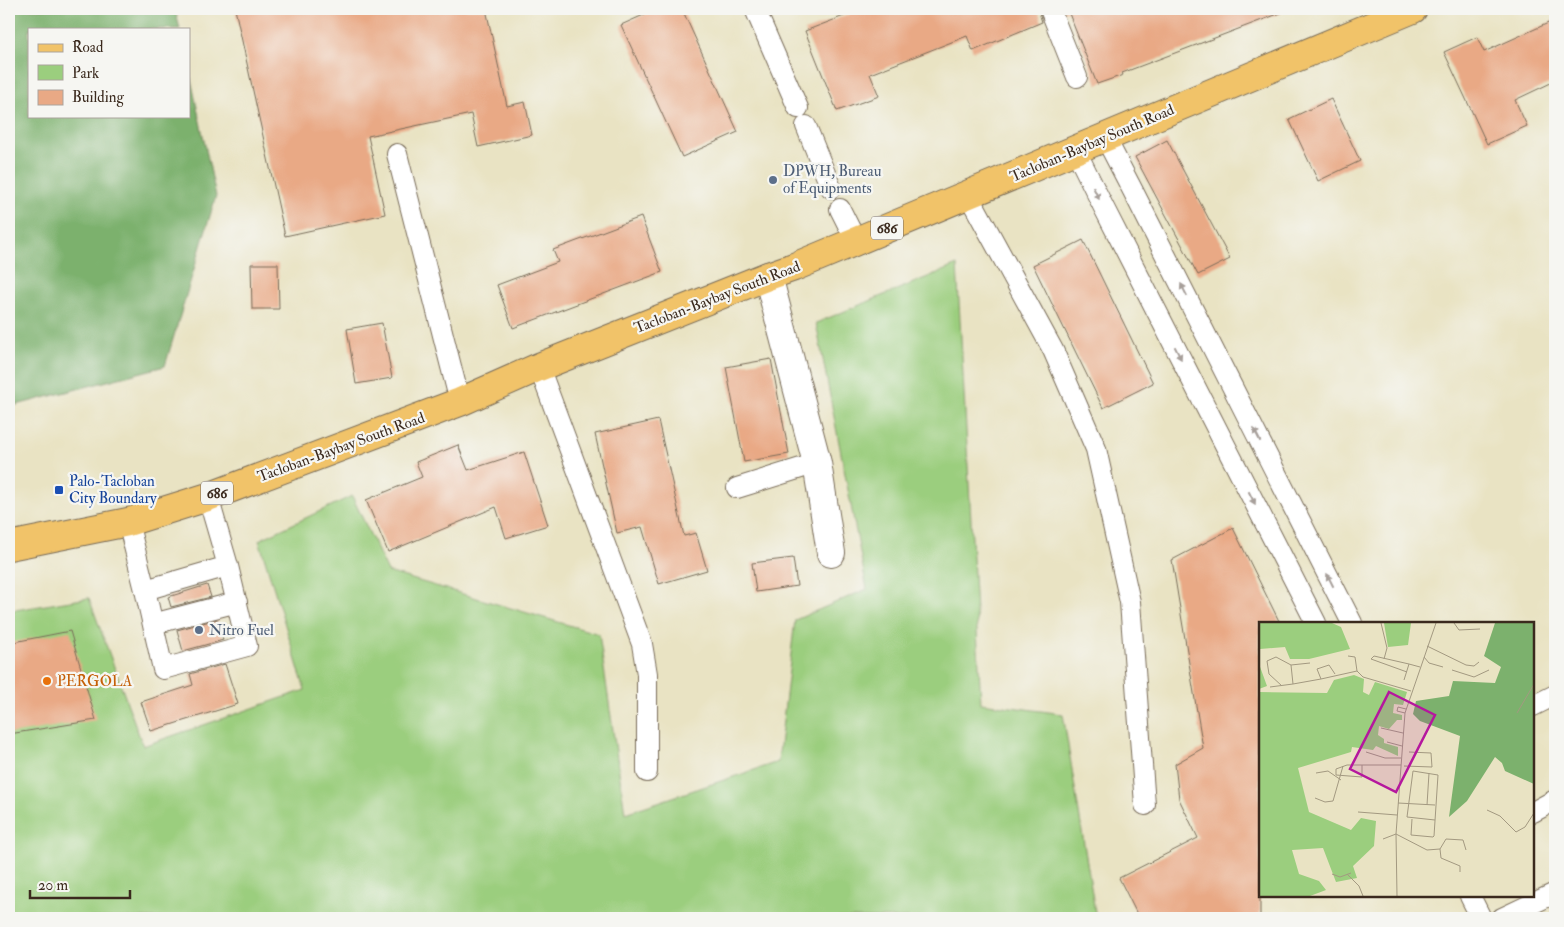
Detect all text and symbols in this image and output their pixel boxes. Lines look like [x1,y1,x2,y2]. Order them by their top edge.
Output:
legend [28,28,190,118]
text: Road [72,38,104,57]
text: Park [72,64,99,83]
text: Building [72,88,124,107]
street label: Tacloban-Baybay South Road [1007,100,1178,187]
place label: DPWH, Bureau of Equipments [783,162,882,199]
marker: DPWH, Bureau of Equipments [767,174,779,186]
one-way arrow [1092,186,1100,200]
road number: 686 [871,217,903,240]
street label: Tacloban-Baybay South Road [631,257,803,338]
one-way arrow [1180,283,1188,297]
one-way arrow [1174,346,1182,360]
street label: Tacloban-Baybay South Road [255,408,428,487]
one-way arrow [1253,428,1261,442]
place label: Palo-Tacloban City Boundary [69,472,157,508]
road number: 686 [201,482,233,504]
marker: Palo-Tacloban City Boundary [53,484,65,496]
one-way arrow [1248,491,1256,505]
one-way arrow [1326,573,1334,587]
place label: Nitro Fuel [209,621,274,640]
inset map [1259,622,1534,897]
marker: Nitro Fuel [193,624,205,636]
place label: PERGOLA [57,672,133,691]
marker: PERGOLA [41,675,53,687]
scale bar [30,867,130,899]
text: 20 m [38,876,68,895]

